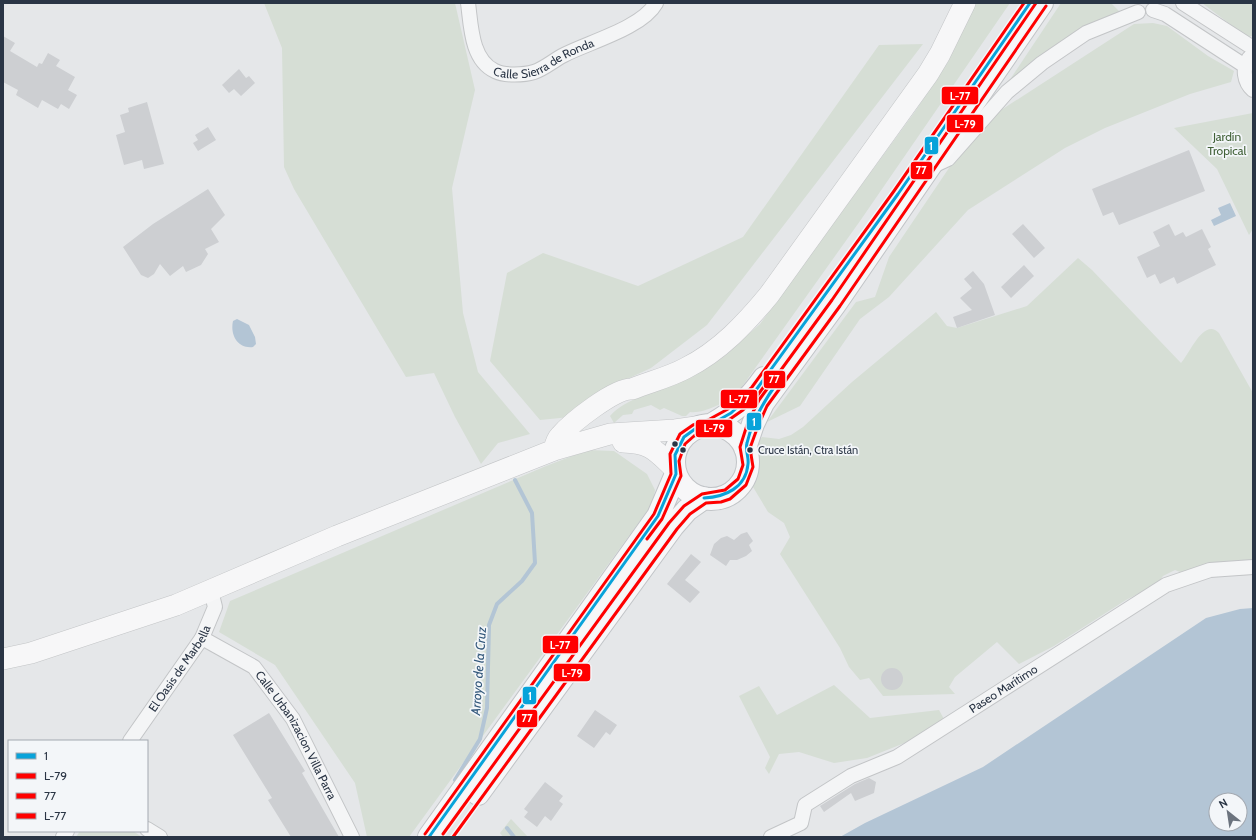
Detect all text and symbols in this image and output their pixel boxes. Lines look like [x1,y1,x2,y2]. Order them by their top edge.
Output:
street label: Calle Sierra de Ronda [491,35,596,82]
line badge: L-77 [941,86,979,105]
text: L-77 [950,89,971,103]
line badge: L-79 [946,114,984,133]
text: L-79 [954,117,976,131]
park label: Jardín Tropical [1208,129,1247,158]
line badge: 1 [924,136,939,155]
text: 1 [929,139,933,153]
line badge: 77 [910,161,933,180]
text: 77 [915,163,927,177]
line badge: 77 [763,370,786,389]
text: 77 [768,372,780,386]
line badge: L-77 [720,389,758,409]
text: L-77 [729,392,750,406]
line badge: 1 [746,412,762,431]
text: 1 [752,415,756,429]
line badge: L-79 [695,419,733,438]
text: L-79 [703,421,725,435]
unlabelled marker [670,439,680,449]
place label: Cruce Istán, Ctra Istán [758,443,858,457]
unlabelled marker [678,445,688,455]
marker: Cruce Istán, Ctra Istán [745,445,755,455]
street label: El Oasis de Marbella [145,623,214,714]
water label: Arroyo de la Cruz [467,626,489,717]
line badge: L-77 [542,635,579,654]
text: L-77 [550,638,571,652]
street label: Paseo Marítimo [966,661,1041,716]
line badge: L-79 [553,663,591,682]
text: L-79 [561,666,583,680]
street label: Calle Urbanizacion Villa Parra [252,668,340,802]
line badge: 1 [522,686,537,705]
text: 1 [528,689,532,703]
line badge: 77 [516,709,538,728]
text: 77 [521,711,533,725]
legend [8,740,148,832]
text: 1 [44,748,48,763]
text: L-79 [44,768,67,783]
text: 77 [44,788,56,803]
north arrow [1208,792,1248,832]
text: N [1216,795,1230,811]
text: L-77 [44,808,66,823]

